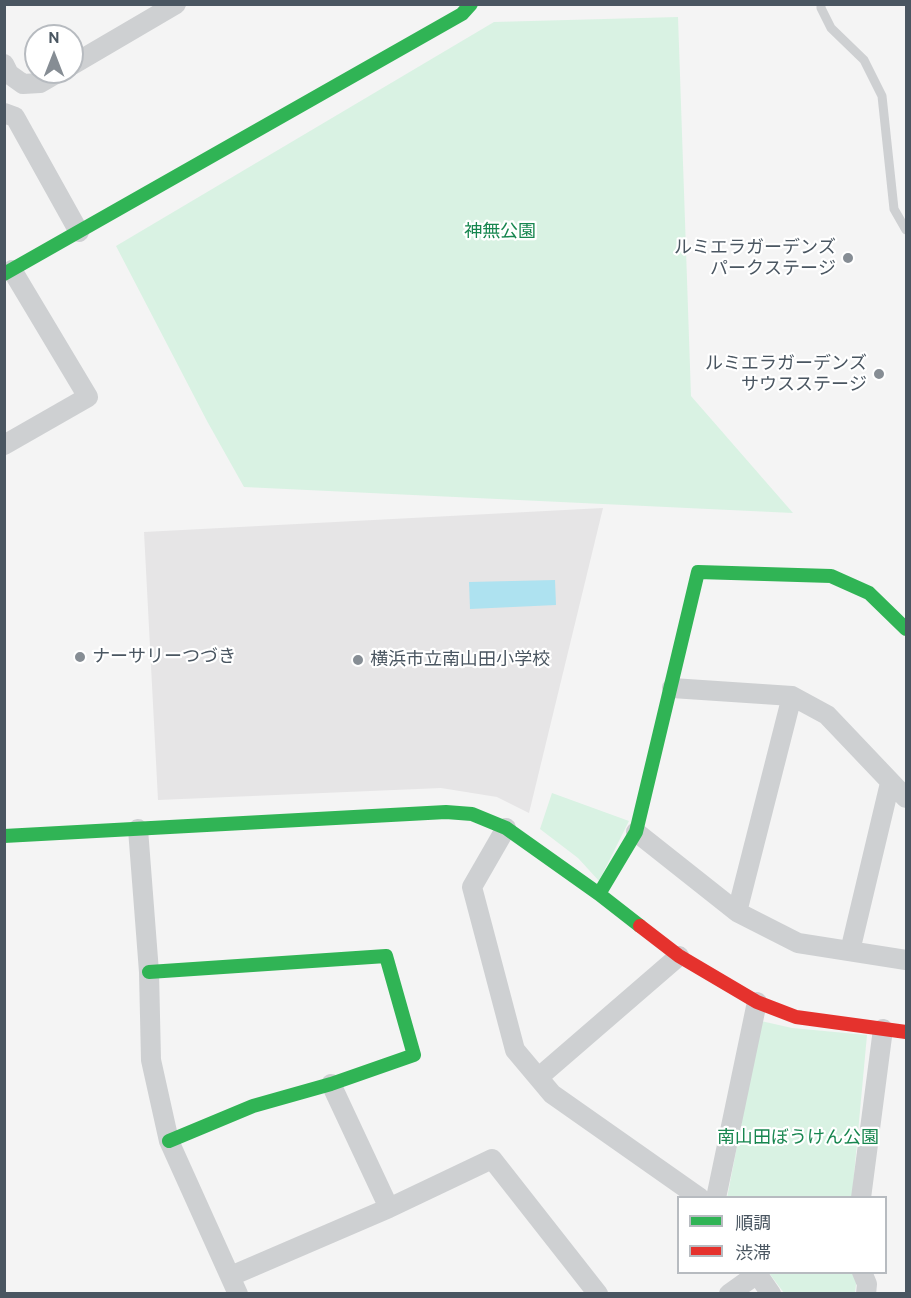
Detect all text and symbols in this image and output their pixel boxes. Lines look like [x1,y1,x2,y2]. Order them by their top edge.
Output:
north arrow [24,24,84,84]
text: N [48,28,60,47]
park label: 神無公園 [464,221,536,243]
place label: ルミエラガーデンズ パークステージ [674,237,836,280]
marker: ルミエラガーデンズ パークステージ [841,251,855,265]
place label: ルミエラガーデンズ サウスステージ [705,353,867,395]
marker: ルミエラガーデンズ サウスステージ [872,367,886,381]
place label: ナーサリーつづき [92,646,236,668]
place label: 横浜市立南山田小学校 [370,649,550,671]
marker: ナーサリーつづき [73,650,87,664]
marker: 横浜市立南山田小学校 [351,653,365,667]
park label: 南山田ぼうけん公園 [717,1127,879,1149]
legend [677,1196,887,1274]
text: 順調 [735,1212,771,1234]
text: 渋滞 [735,1242,771,1264]

